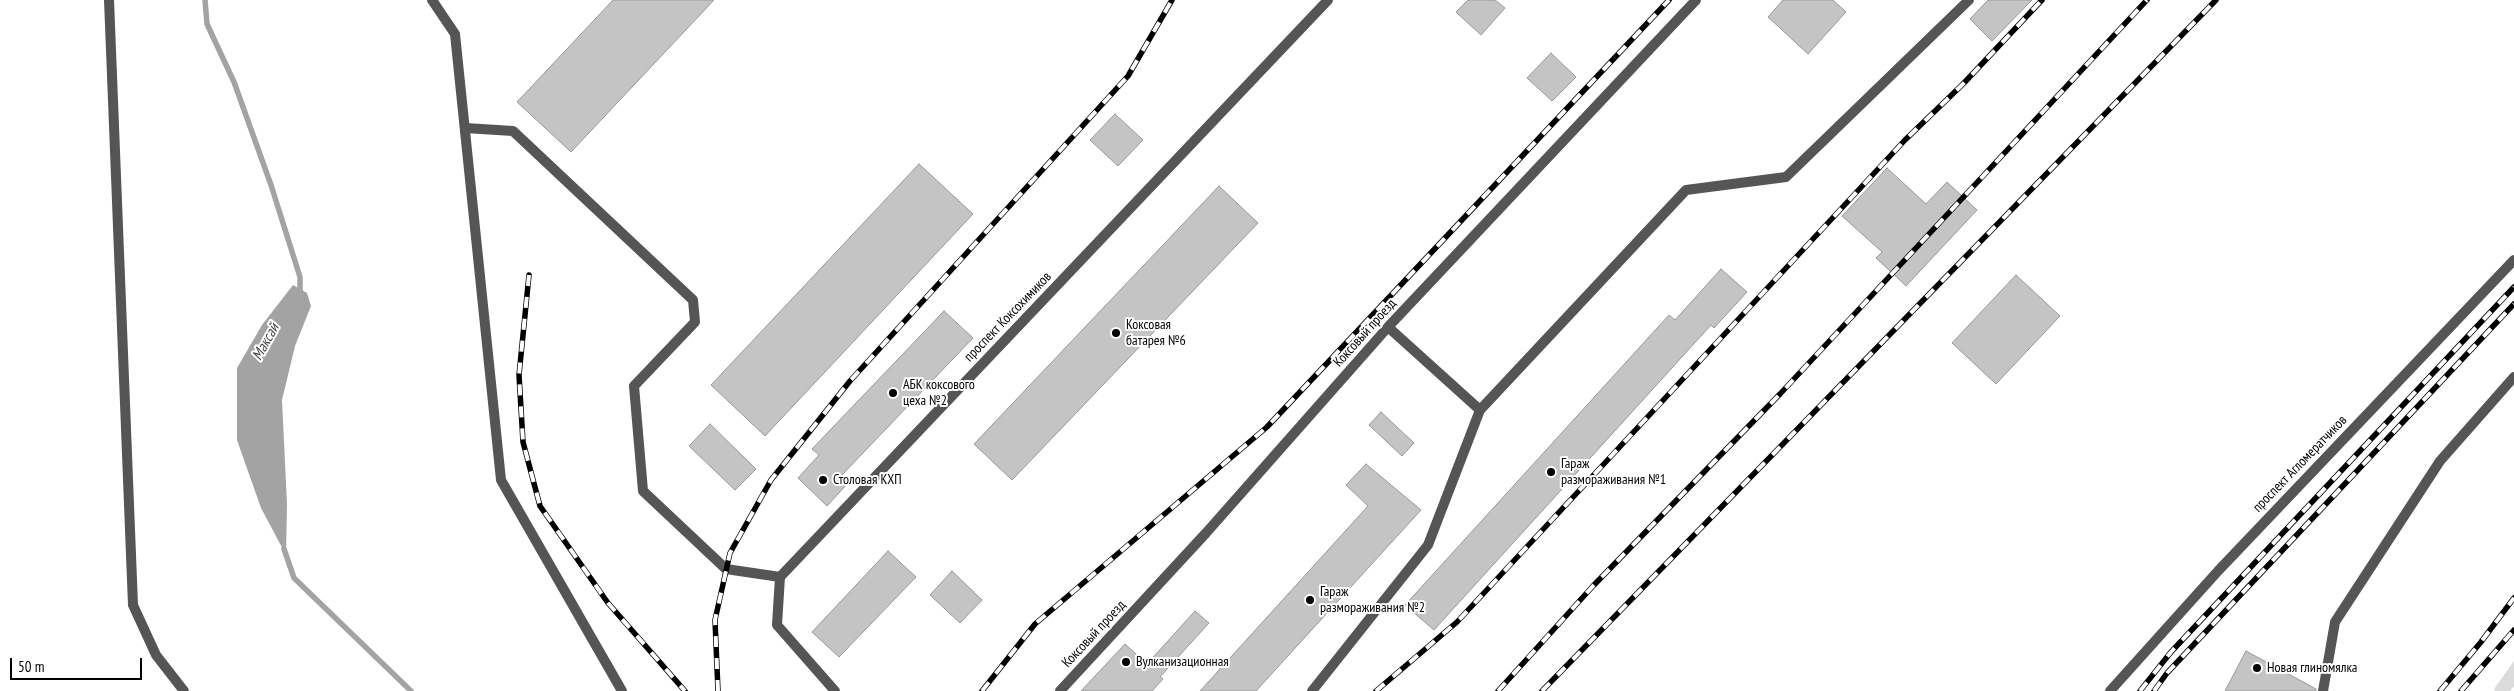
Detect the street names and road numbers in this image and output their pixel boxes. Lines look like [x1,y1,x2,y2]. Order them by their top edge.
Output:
street label: проспект Коксохимиков [961,269,1055,365]
street label: Коксовый проезд [1330,296,1400,370]
street label: проспект Агломератчиков [2249,412,2351,516]
street label: Коксовый проезд [1059,597,1129,671]

